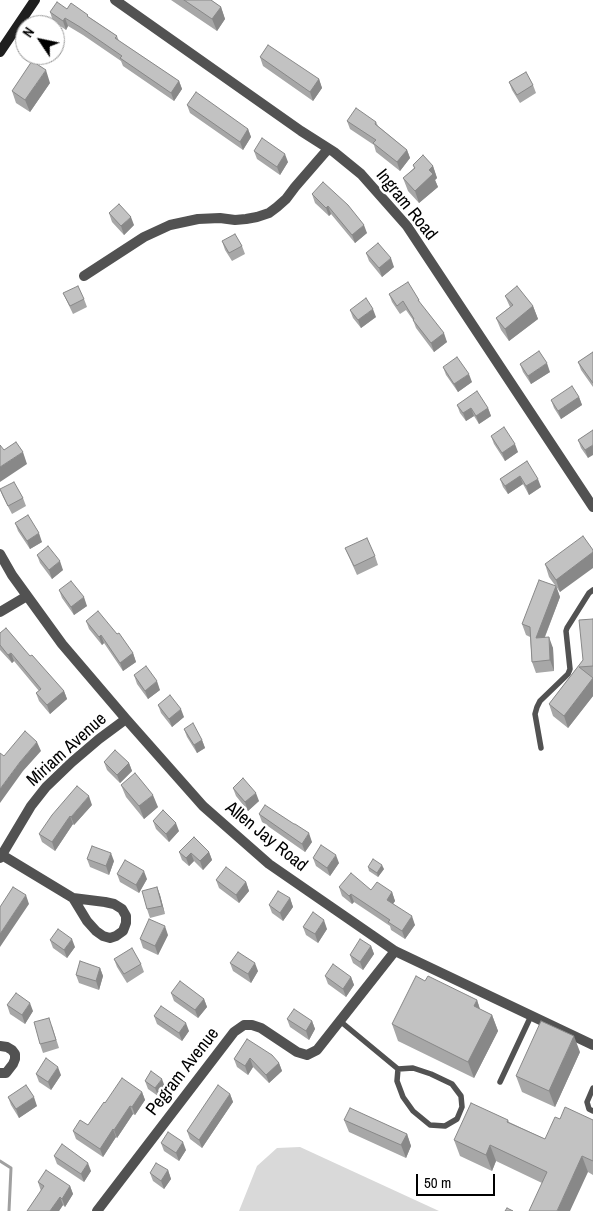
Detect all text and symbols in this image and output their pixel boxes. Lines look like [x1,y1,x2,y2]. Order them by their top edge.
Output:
north arrow [15,15,65,65]
text: N [19,24,38,41]
street label: Ingram Road [371,165,441,245]
street label: Miriam Avenue [23,709,111,791]
street label: Allen Jay Road [221,797,311,877]
street label: Pegram Avenue [142,1024,224,1120]
scale bar [418,1164,497,1196]
text: 50 m [424,1172,451,1193]

